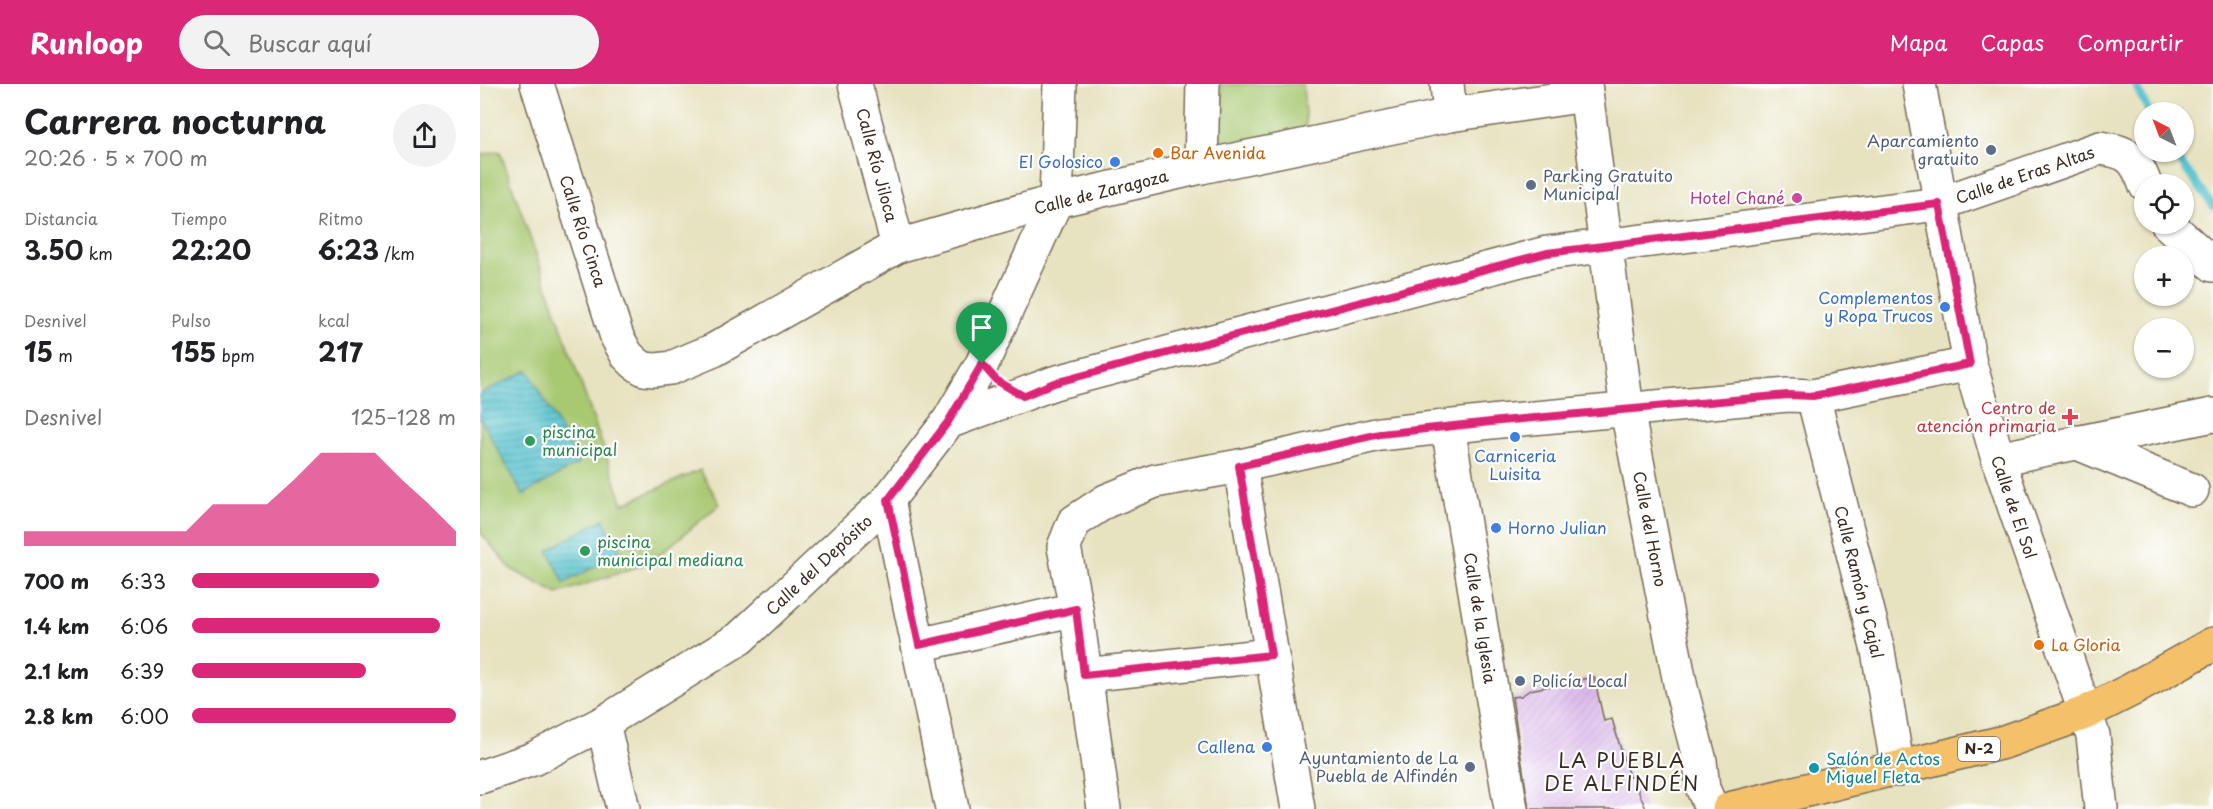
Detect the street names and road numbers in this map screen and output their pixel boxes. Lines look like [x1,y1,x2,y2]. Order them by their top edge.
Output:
street label: Calle Río Jiloca [851,105,905,224]
street label: Calle de Eras Altas [1952,139,2097,209]
street label: Calle de Zaragoza [1031,163,1170,219]
street label: Calle Río Cinca [555,172,613,290]
street label: Calle de El Sol [1986,452,2044,561]
street label: Calle del Horno [1628,469,1674,589]
street label: Calle Ramón y Cajal [1829,503,1891,661]
street label: Calle del Depósito [760,508,877,620]
street label: Calle de la Iglesia [1459,551,1503,686]
road number: N-2 [1958,737,2000,761]

